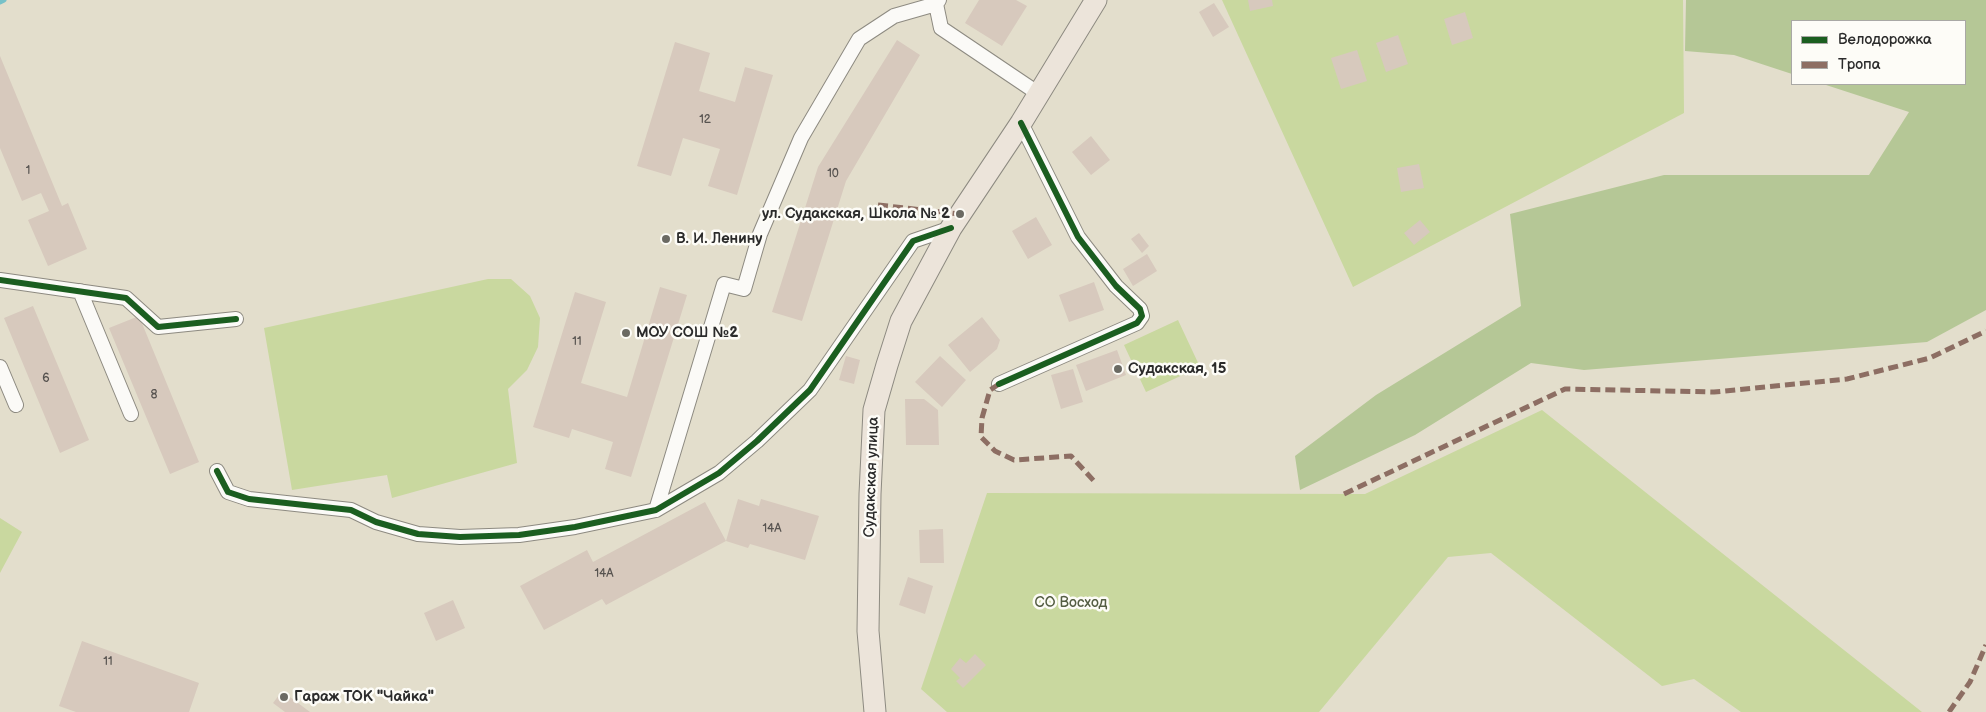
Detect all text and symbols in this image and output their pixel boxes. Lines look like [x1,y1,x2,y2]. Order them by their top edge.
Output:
legend [1791,20,1966,85]
text: Велодорожка [1838,30,1932,49]
text: Тропа [1838,55,1881,74]
house number: 12 [699,113,711,127]
house number: 1 [26,164,30,178]
house number: 10 [827,167,839,181]
place label: ул. Судакская, Школа № 2 [762,205,950,223]
marker: ул. Судакская, Школа № 2 [954,208,966,220]
place label: В. И. Ленину [676,230,763,248]
marker: В. И. Ленину [660,233,672,245]
place label: МОУ СОШ №2 [636,324,738,342]
marker: МОУ СОШ №2 [620,327,632,339]
house number: 11 [572,335,582,349]
place label: Судакская, 15 [1128,360,1226,378]
marker: Судакская, 15 [1112,363,1124,375]
house number: 6 [42,372,50,386]
house number: 8 [151,388,157,402]
street label: Судакская улица [861,416,883,538]
house number: 14А [762,522,782,536]
house number: 14А [594,567,614,581]
park label: СО Восход [1035,594,1107,612]
house number: 11 [103,655,113,669]
place label: Гараж ТОК "Чайка" [294,688,434,706]
marker: Гараж ТОК "Чайка" [278,691,290,703]

